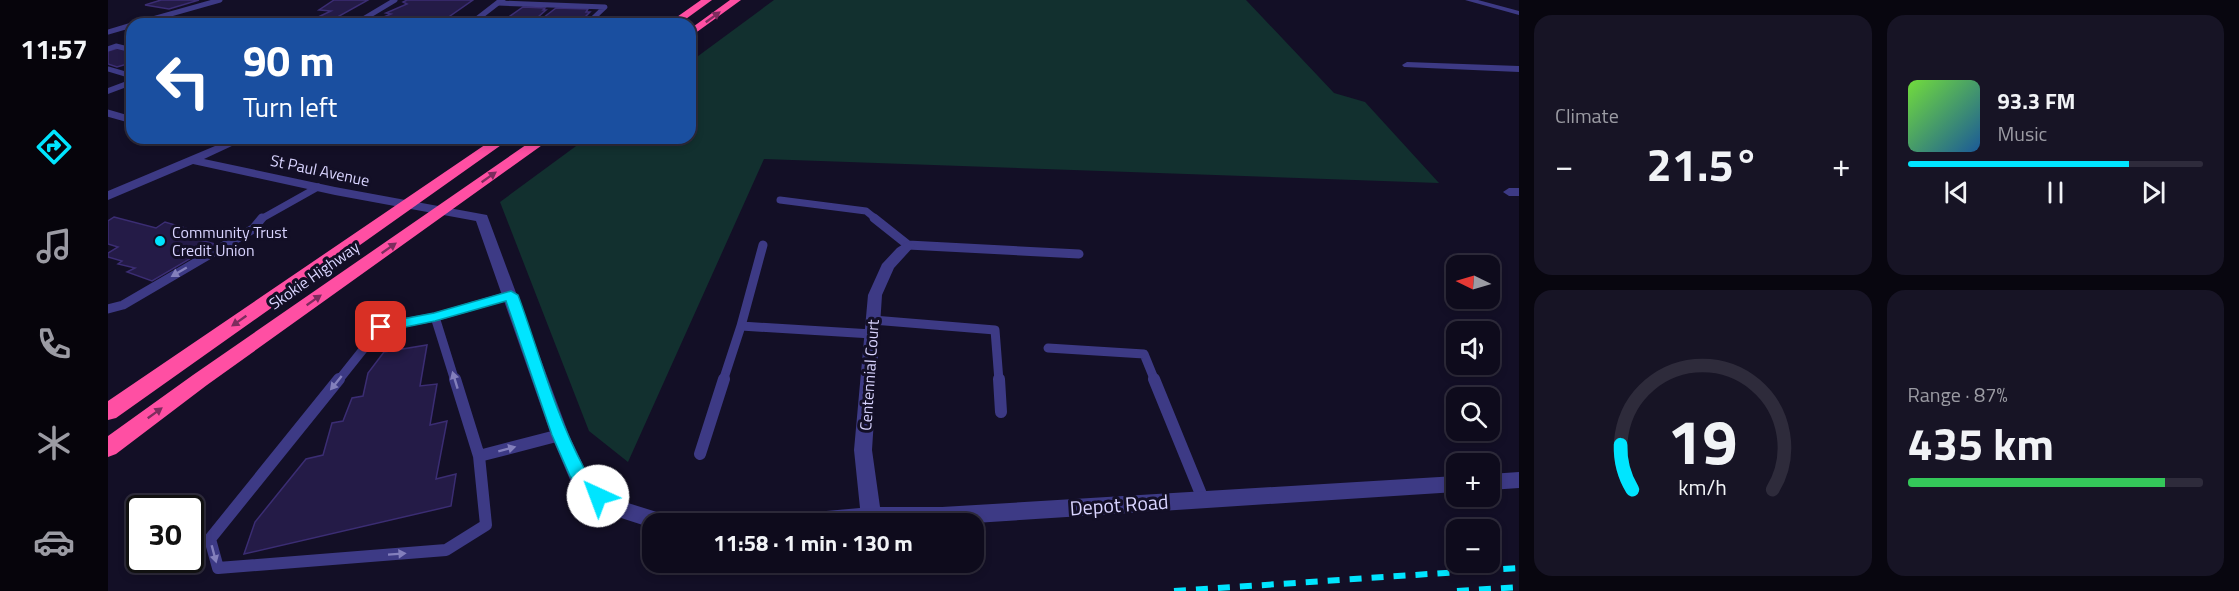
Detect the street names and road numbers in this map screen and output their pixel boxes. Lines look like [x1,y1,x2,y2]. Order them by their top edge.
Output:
street label: St Paul Avenue [268,148,372,192]
street label: Skokie Highway [264,235,365,315]
street label: Centennial Court [853,318,885,431]
street label: Depot Road [1069,486,1169,523]

